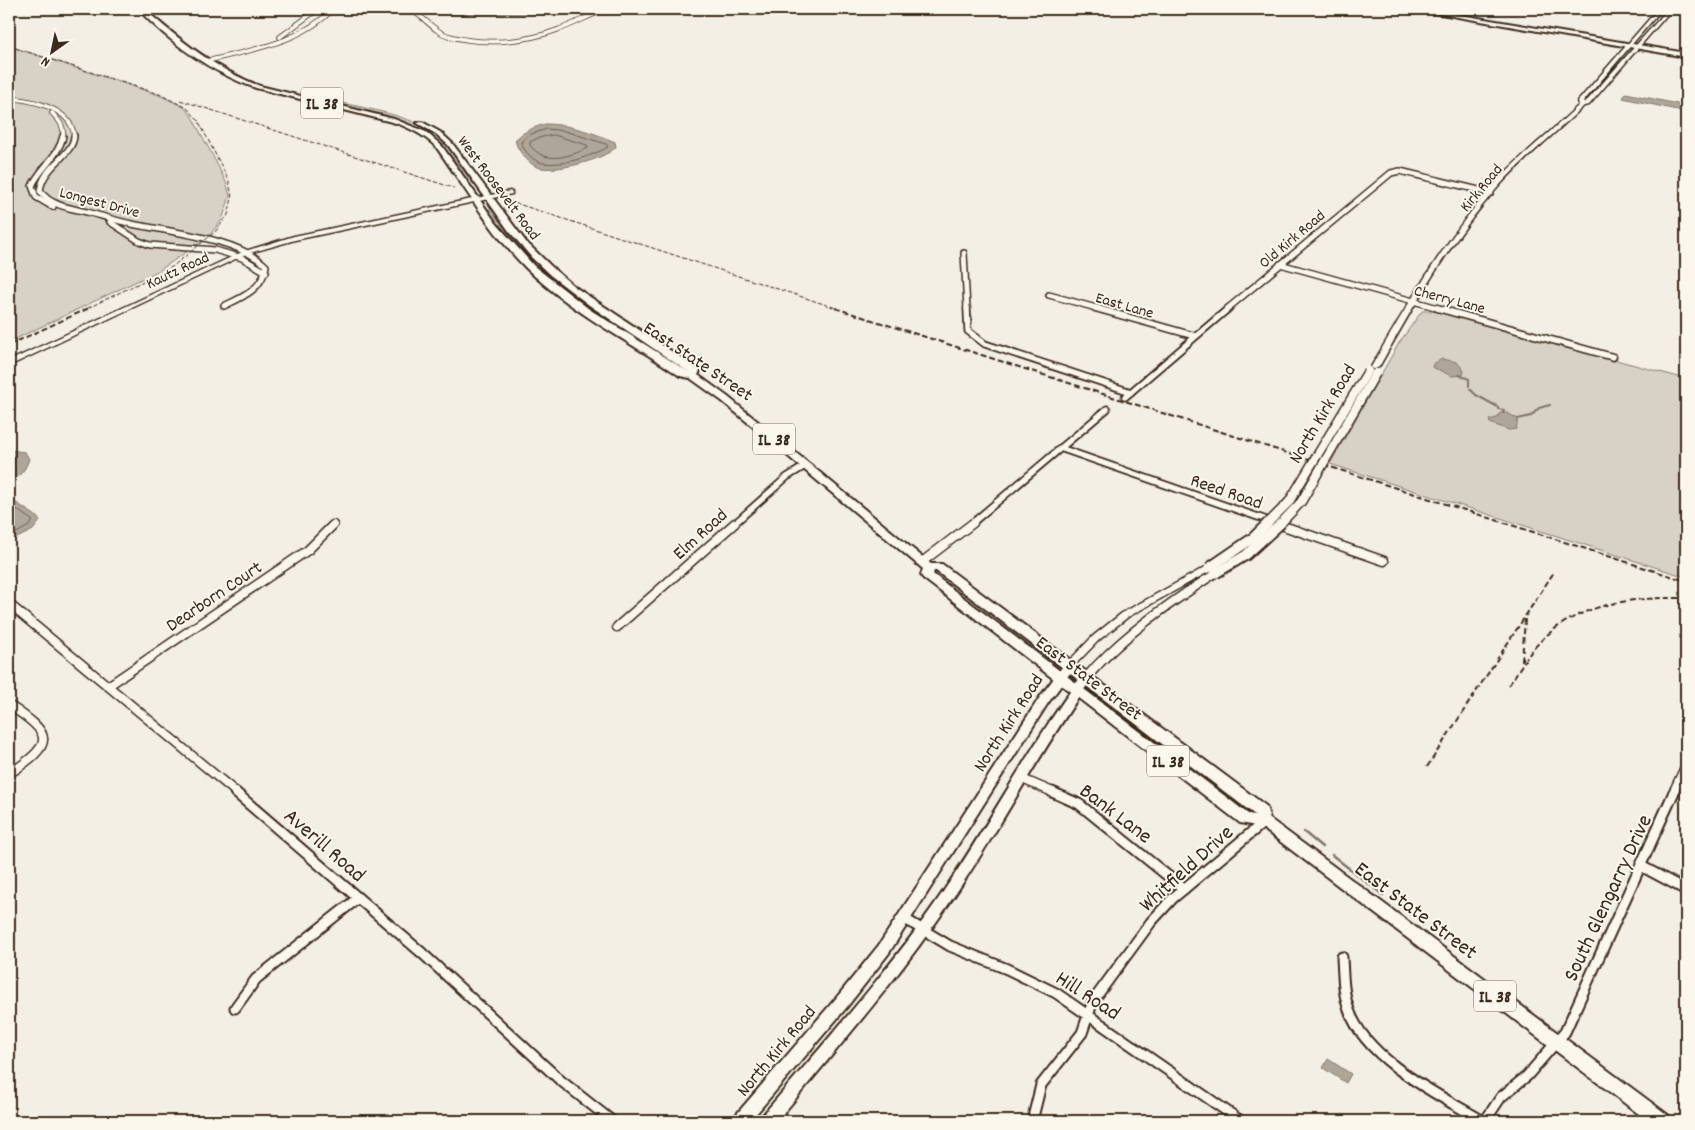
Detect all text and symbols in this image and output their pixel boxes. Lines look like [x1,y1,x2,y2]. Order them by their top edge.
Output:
north arrow [28,28,78,78]
text: N [38,51,54,71]
road number: IL 38 [301,88,343,119]
street label: West Roosevelt Road [451,132,545,245]
street label: Kirk Road [1455,160,1509,218]
street label: Longest Drive [57,182,142,225]
street label: Old Kirk Road [1254,205,1331,275]
street label: Kautz Road [143,247,213,296]
street label: Cherry Lane [1411,280,1487,321]
street label: East Lane [1093,287,1156,326]
street label: East State Street [637,316,757,410]
street label: North Kirk Road [1284,360,1364,470]
road number: IL 38 [753,424,795,454]
street label: Reed Road [1186,468,1266,518]
street label: Elm Road [668,503,735,568]
street label: Dearborn Court [161,556,269,640]
street label: East State Street [1029,631,1147,729]
street label: North Kirk Road [968,670,1052,778]
road number: IL 38 [1147,746,1189,776]
street label: Bank Lane [1072,777,1158,852]
street label: Averill Road [276,802,372,891]
street label: South Glengarry Drive [1557,810,1661,987]
street label: Whitfield Drive [1133,819,1241,920]
street label: East State Street [1347,855,1483,968]
street label: Hill Road [1048,964,1126,1030]
road number: IL 38 [1474,980,1516,1011]
street label: North Kirk Road [731,1001,824,1104]

